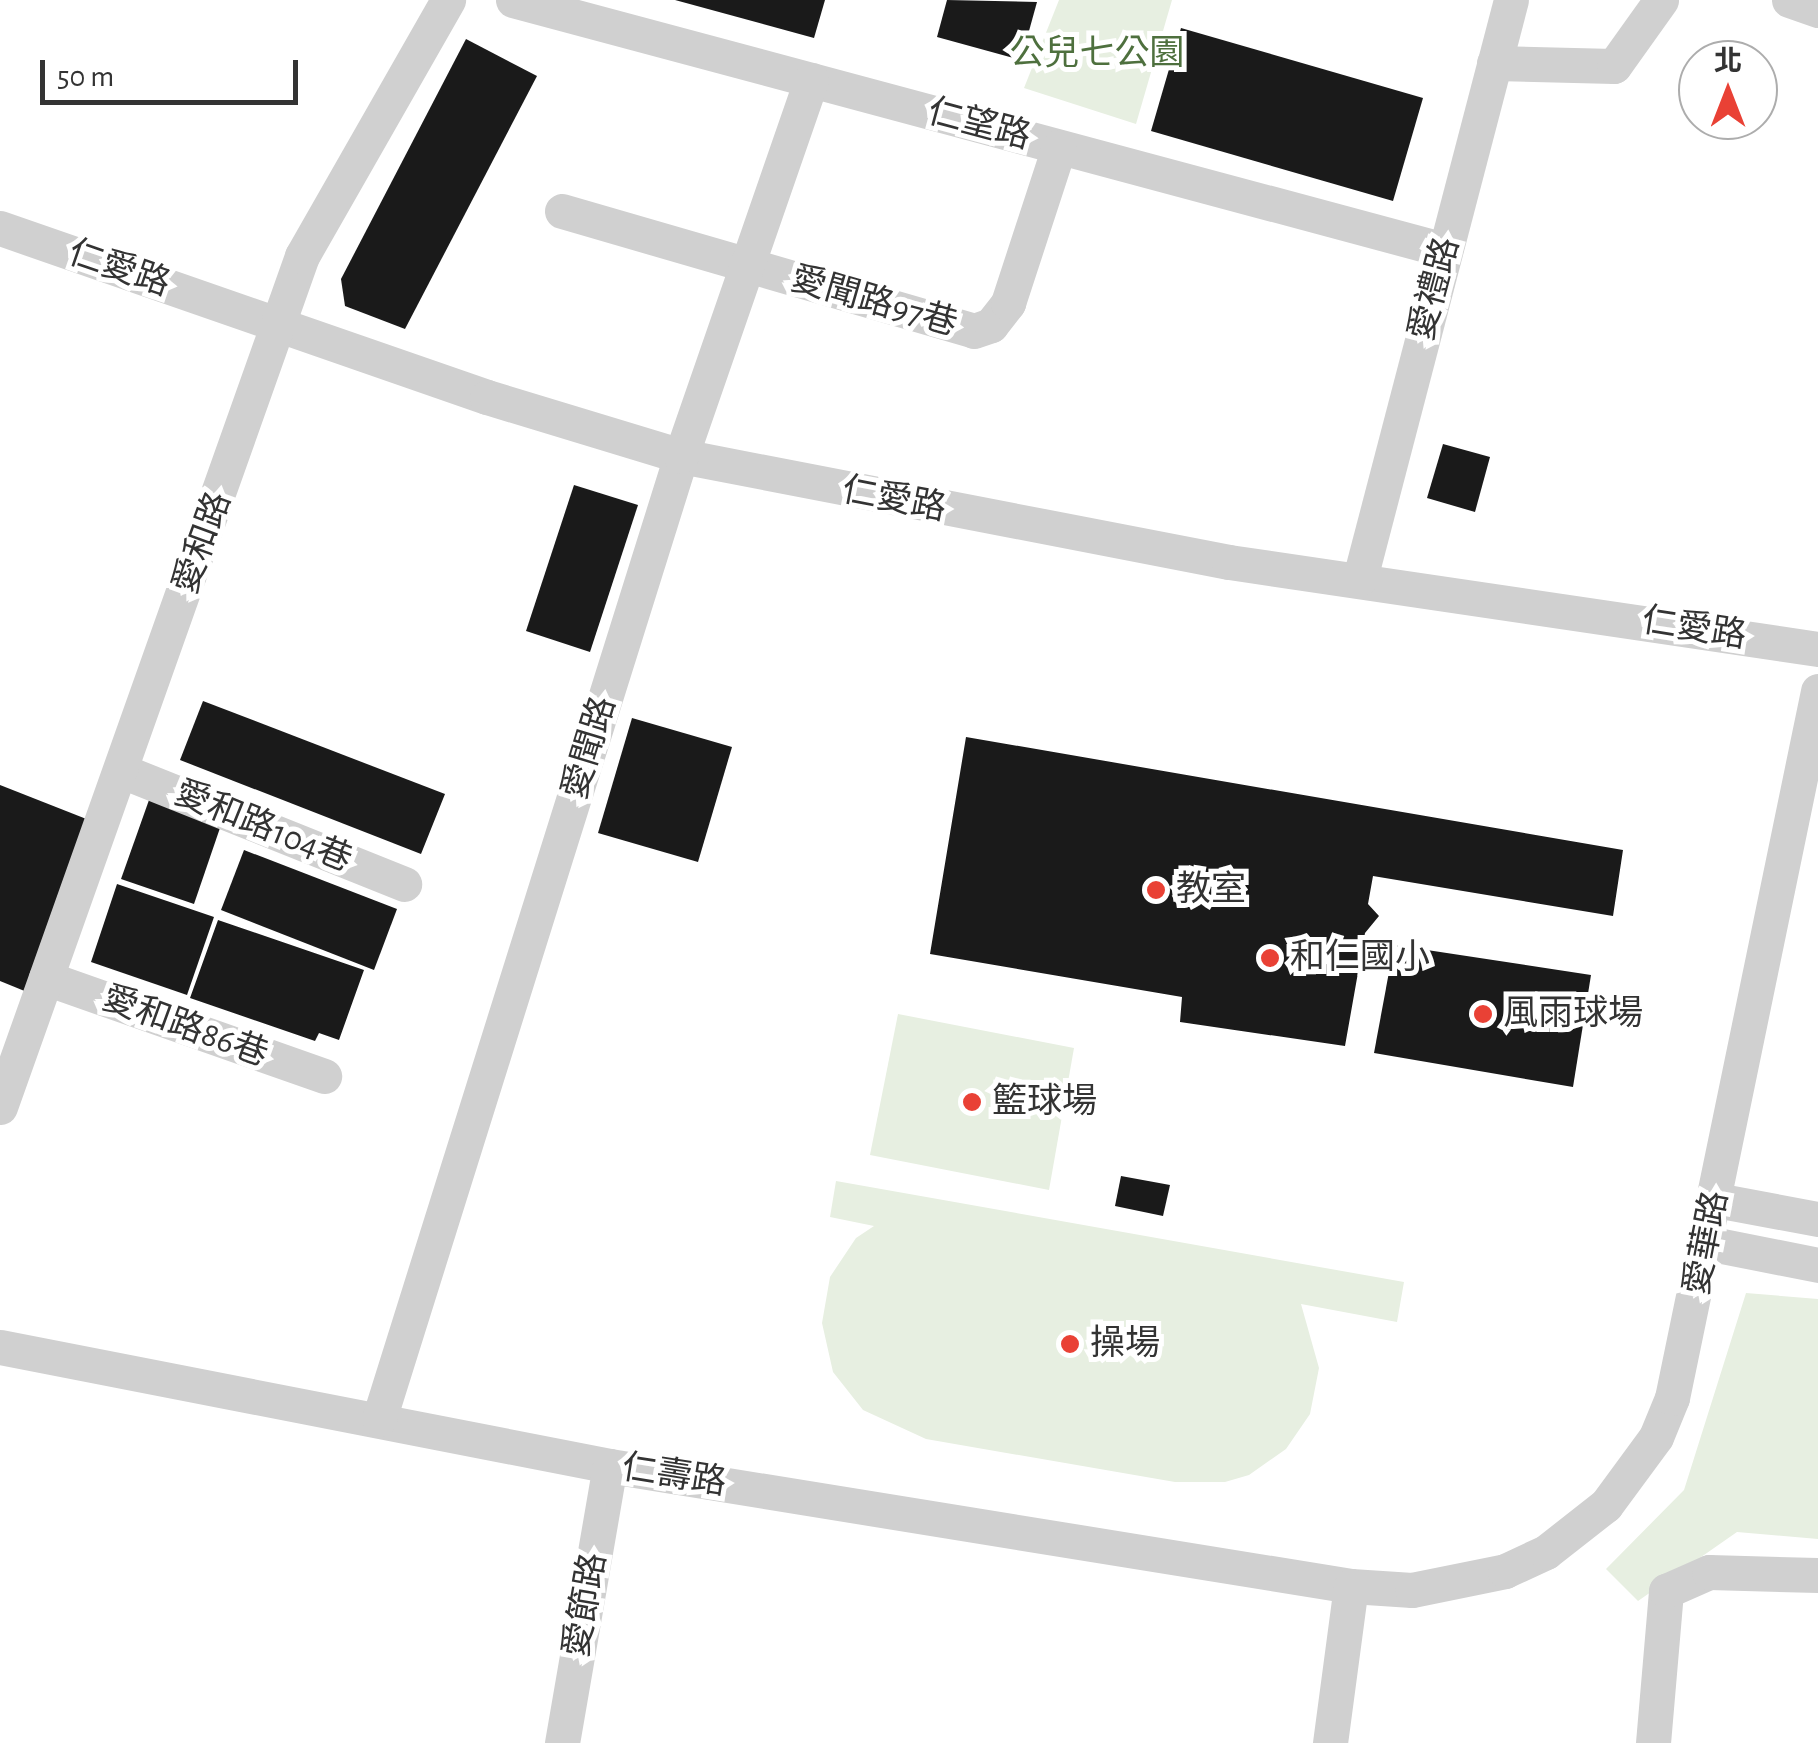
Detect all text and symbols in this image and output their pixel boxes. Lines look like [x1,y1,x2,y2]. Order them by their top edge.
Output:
park label: 公兒七公園 [1010,33,1184,75]
scale bar [45,40,302,102]
north arrow [1678,40,1778,140]
text: 北 [1714,48,1742,76]
text: 50 m [57,62,114,92]
street label: 仁望路 [923,91,1035,159]
street label: 仁愛路 [63,232,175,306]
street label: 愛禮路 [1401,233,1469,345]
street label: 愛聞路97巷 [786,258,962,346]
street label: 仁愛路 [838,469,950,531]
street label: 愛和路 [165,486,241,600]
street label: 仁愛路 [1639,600,1749,658]
street label: 愛聞路 [555,692,625,804]
street label: 愛和路104巷 [168,772,358,882]
place label: 教室 [1176,869,1246,911]
marker: 教室 [1145,879,1167,901]
place label: 和仁國小 [1290,937,1430,979]
marker: 和仁國小 [1259,947,1281,969]
street label: 愛和路86巷 [97,978,273,1076]
place label: 風雨球場 [1503,993,1643,1035]
marker: 風雨球場 [1472,1003,1494,1025]
place label: 籃球場 [992,1081,1097,1123]
marker: 籃球場 [961,1091,983,1113]
street label: 愛華路 [1676,1187,1738,1299]
place label: 操場 [1090,1323,1160,1365]
marker: 操場 [1059,1333,1081,1355]
street label: 仁壽路 [619,1447,729,1505]
street label: 愛節路 [556,1550,616,1660]

